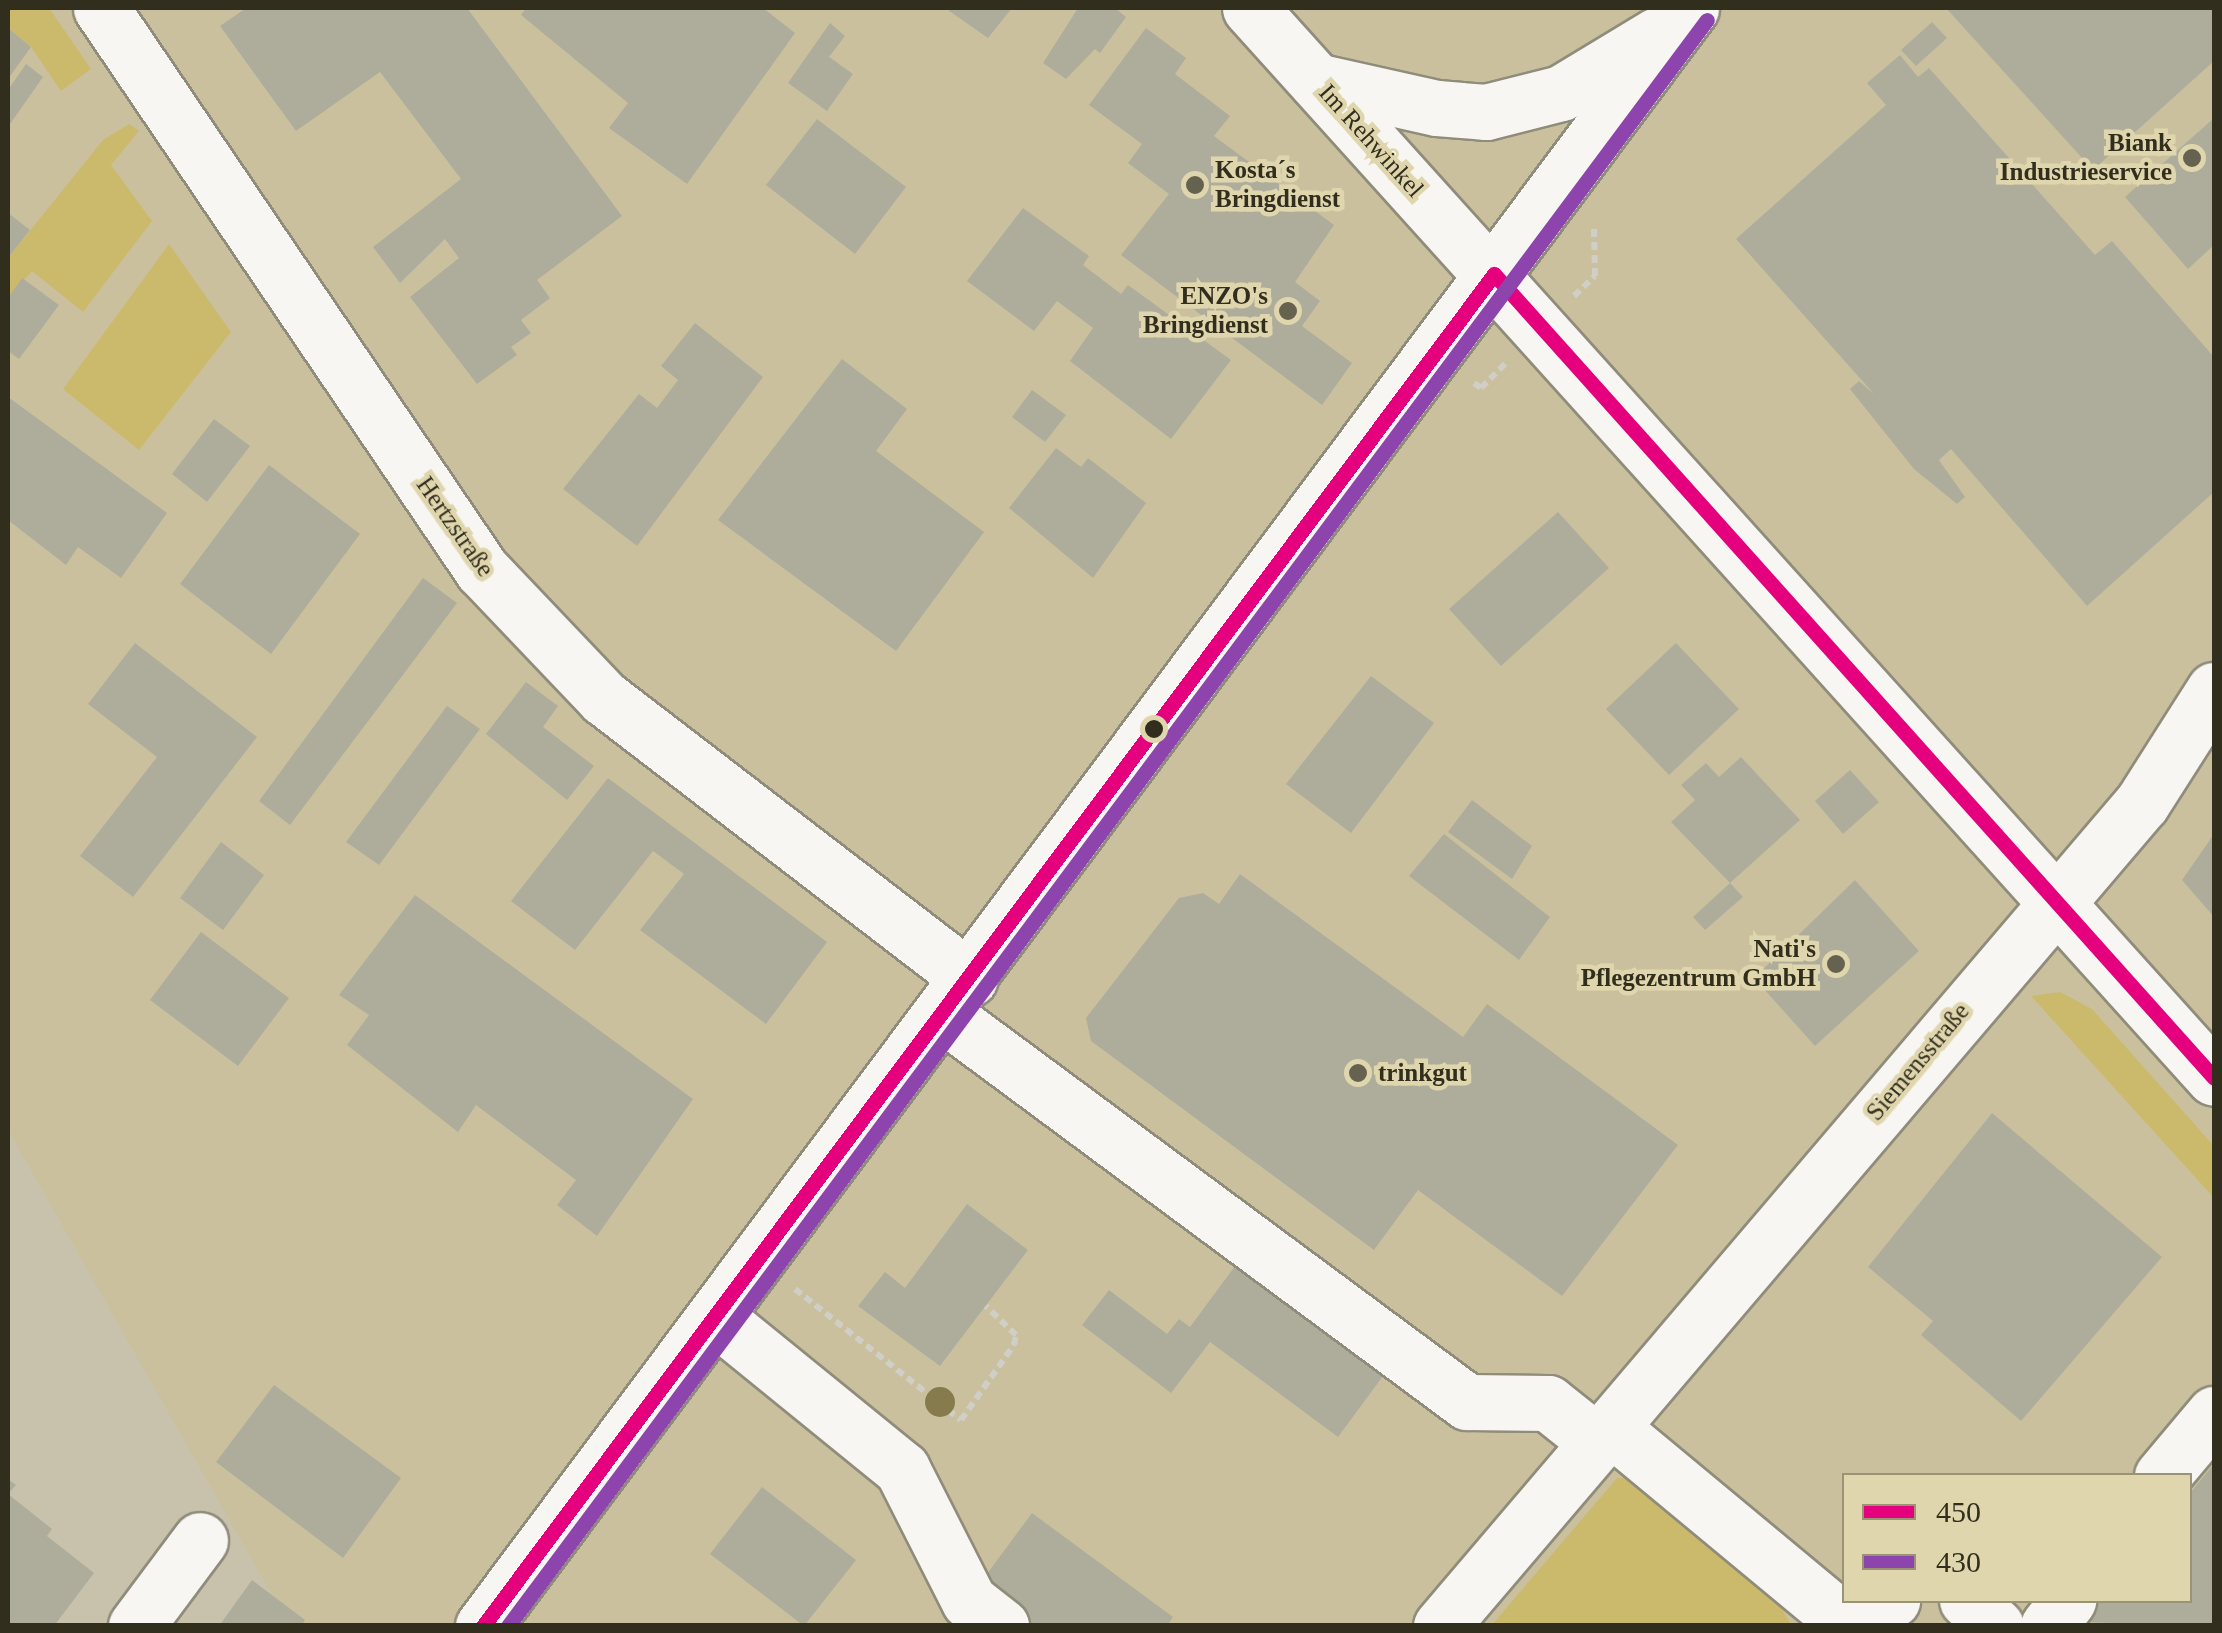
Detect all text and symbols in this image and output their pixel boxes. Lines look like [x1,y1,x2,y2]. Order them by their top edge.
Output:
street label: Im Rehwinkel [1312,78,1430,204]
place label: Biank Industrieservice [2000,129,2172,188]
marker: Biank Industrieservice [2181,147,2203,169]
place label: Kosta´s Bringdienst [1215,156,1340,215]
marker: Kosta´s Bringdienst [1184,174,1206,196]
place label: ENZO's Bringdienst [1143,282,1268,341]
marker: ENZO's Bringdienst [1277,300,1299,322]
street label: Hertzstraße [410,471,500,583]
unlabelled marker [1144,719,1164,739]
place label: Nati's Pflegezentrum GmbH [1581,935,1816,994]
marker: Nati's Pflegezentrum GmbH [1825,953,1847,975]
street label: Siemensstraße [1860,997,1976,1127]
place label: trinkgut [1378,1058,1467,1088]
marker: trinkgut [1347,1062,1369,1084]
legend [1842,1473,2192,1603]
text: 450 [1936,1495,1981,1528]
text: 430 [1936,1545,1981,1578]

